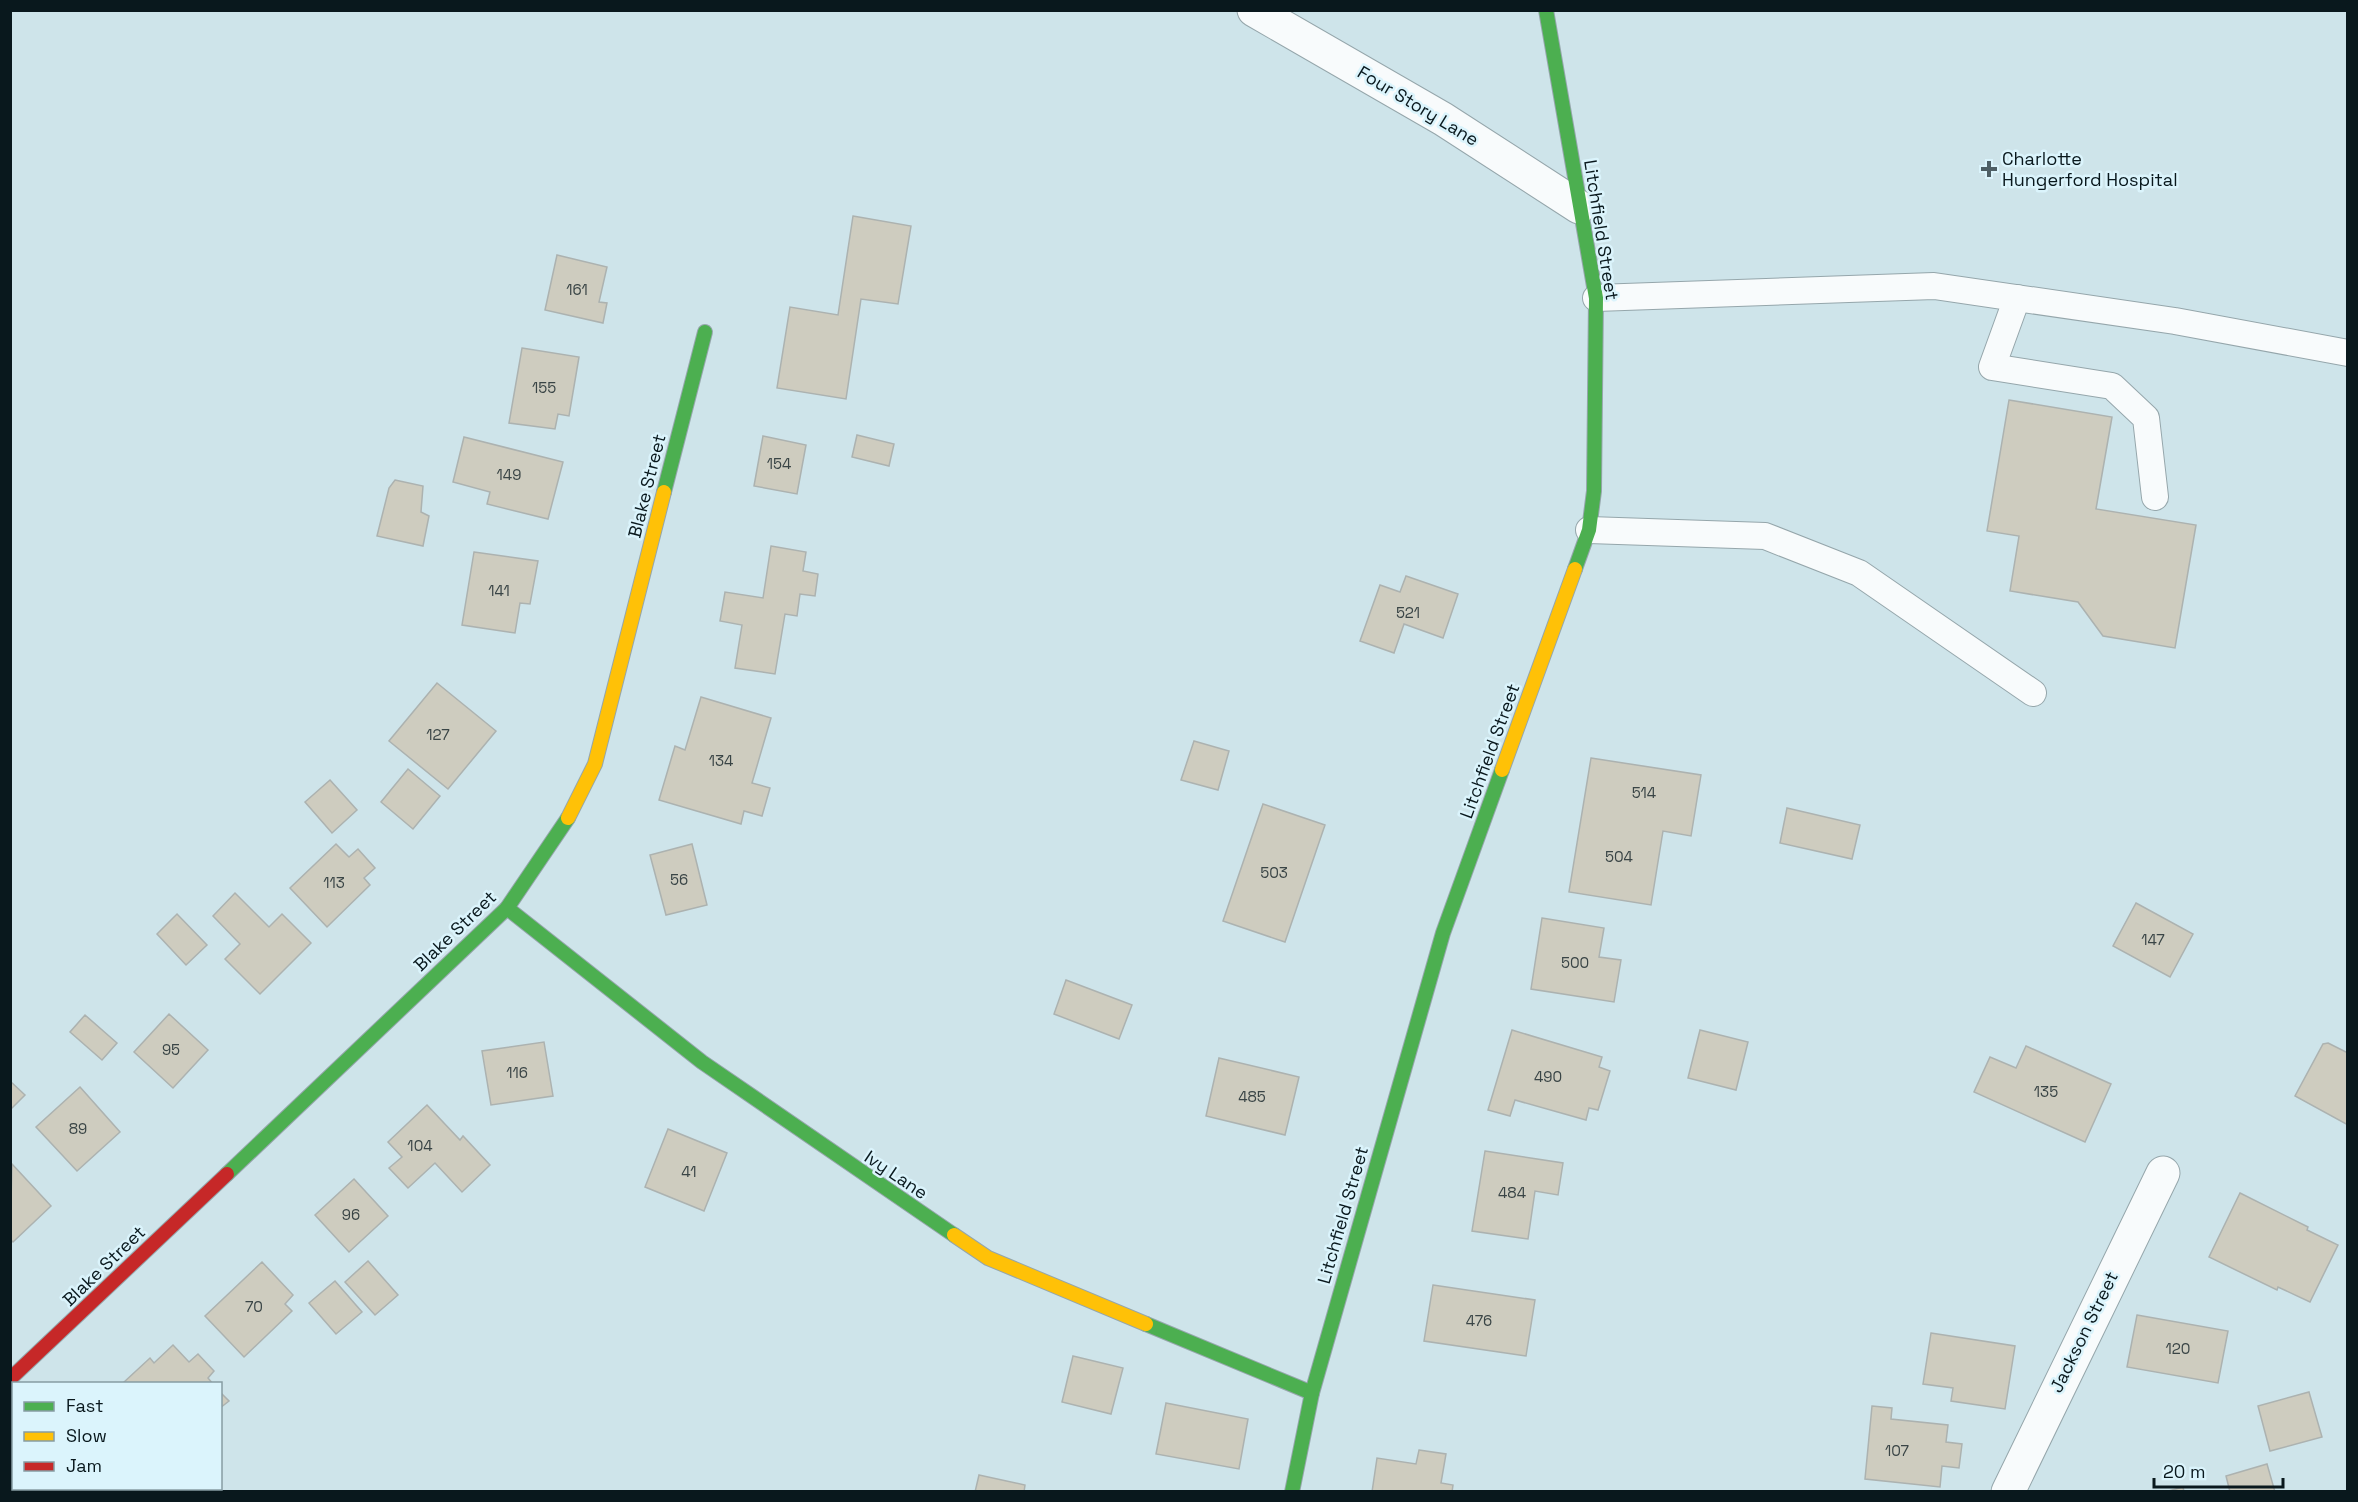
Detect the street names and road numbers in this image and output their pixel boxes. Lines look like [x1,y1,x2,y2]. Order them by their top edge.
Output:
street label: Four Story Lane [1353,60,1483,151]
street label: Litchfield Street [1579,158,1624,302]
street label: Blake Street [623,432,671,540]
street label: Litchfield Street [1454,680,1525,821]
street label: Blake Street [408,885,501,976]
street label: Litchfield Street [1312,1143,1373,1286]
street label: Ivy Lane [860,1145,932,1204]
street label: Blake Street [57,1220,150,1311]
street label: Jackson Street [2044,1267,2123,1396]

